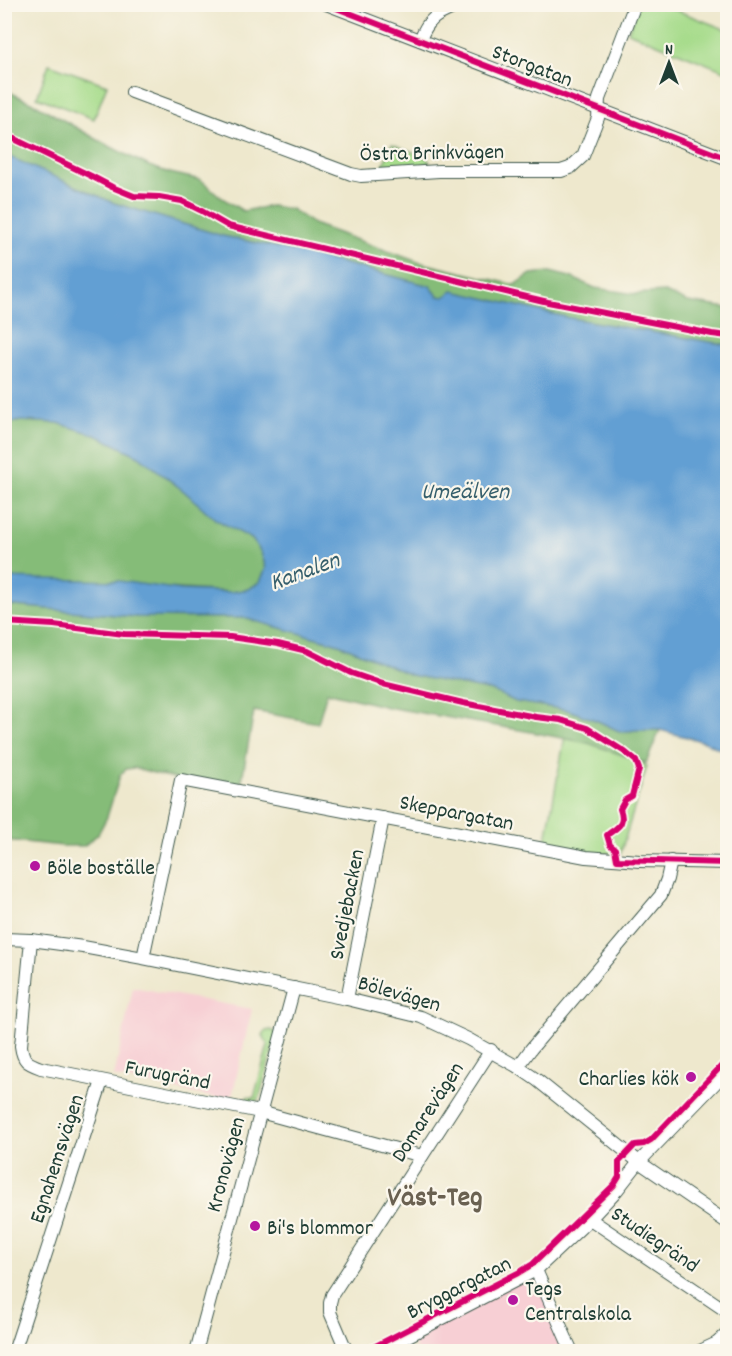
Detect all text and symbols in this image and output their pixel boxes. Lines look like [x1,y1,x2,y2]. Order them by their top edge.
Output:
north arrow [639,33,699,93]
street label: Storgatan [487,38,577,97]
text: N [665,39,673,62]
street label: Östra Brinkvägen [360,138,504,171]
water label: Umeälven [421,476,510,510]
water label: Kanalen [265,544,346,601]
street label: Skeppargatan [397,788,516,841]
street label: Svedjebacken [323,847,374,963]
place label: Böle boställe [47,854,155,885]
marker: Böle boställe [28,859,42,873]
street label: Bölevägen [354,969,444,1022]
street label: Furugränd [122,1053,213,1100]
street label: Domarevägen [385,1057,473,1169]
place label: Charlies kök [579,1065,679,1096]
marker: Charlies kök [684,1070,698,1084]
street label: Egnahemsvägen [23,1091,94,1228]
street label: Kronovägen [200,1114,255,1216]
district label: Väst-Teg [388,1180,482,1220]
street label: Studiegränd [604,1200,704,1282]
place label: Bi's blommor [267,1214,374,1245]
marker: Bi's blommor [248,1219,262,1233]
street label: Bryggargatan [402,1249,517,1329]
place label: Tegs Centralskola [525,1275,632,1331]
marker: Tegs Centralskola [506,1293,520,1307]

